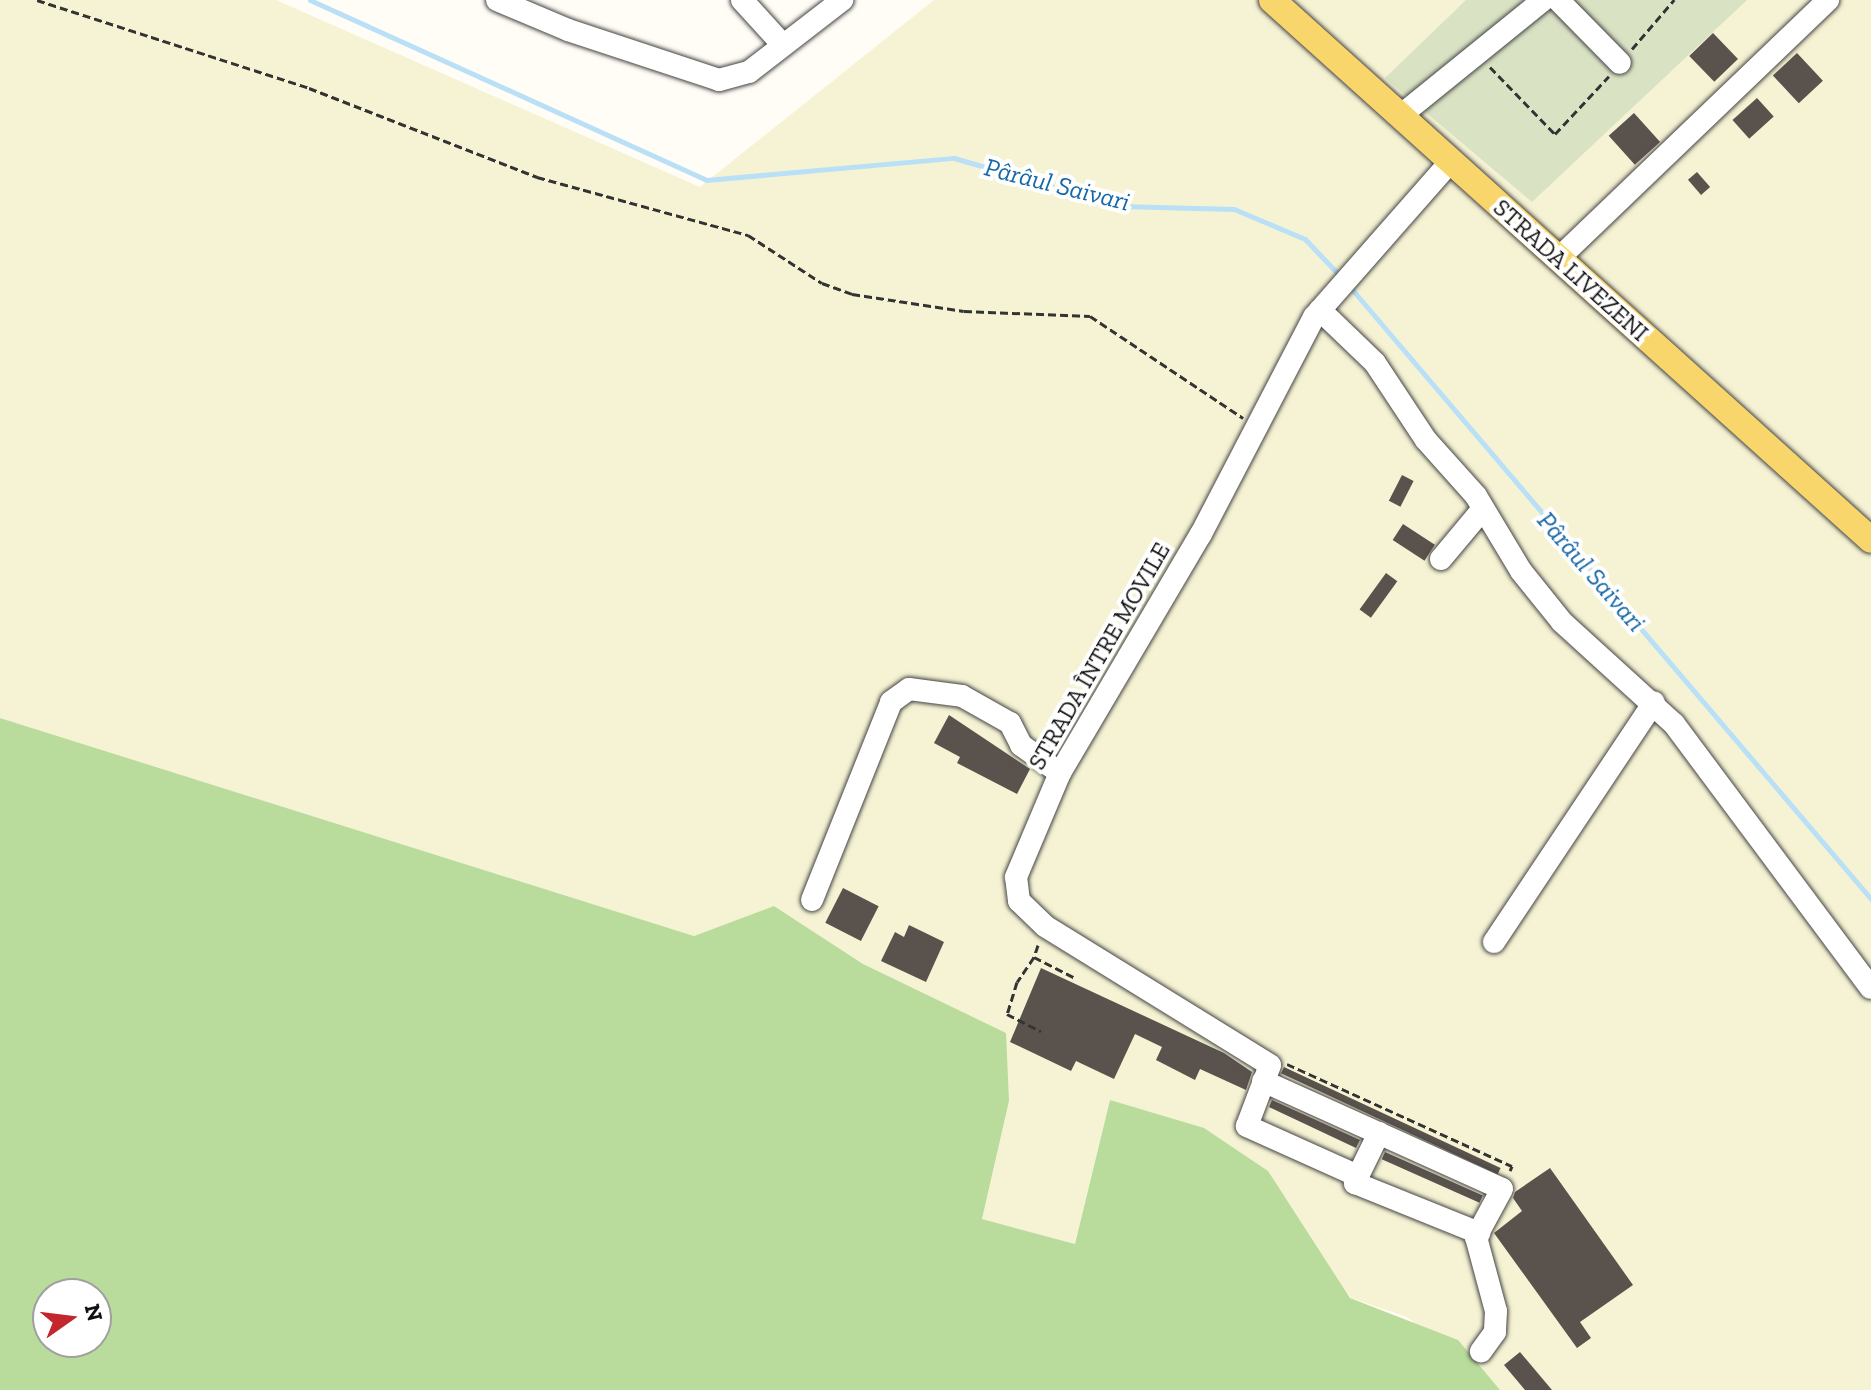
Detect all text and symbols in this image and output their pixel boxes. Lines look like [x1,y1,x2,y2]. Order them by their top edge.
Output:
water label: Pârâul Saivari [981,152,1133,218]
street label: STRADA LIVEZENI [1487,193,1655,347]
water label: Pârâul Saivari [1530,506,1652,638]
street label: STRADA ÎNTRE MOVILE [1022,537,1176,775]
north arrow [32,1278,112,1358]
text: N [79,1301,109,1324]

